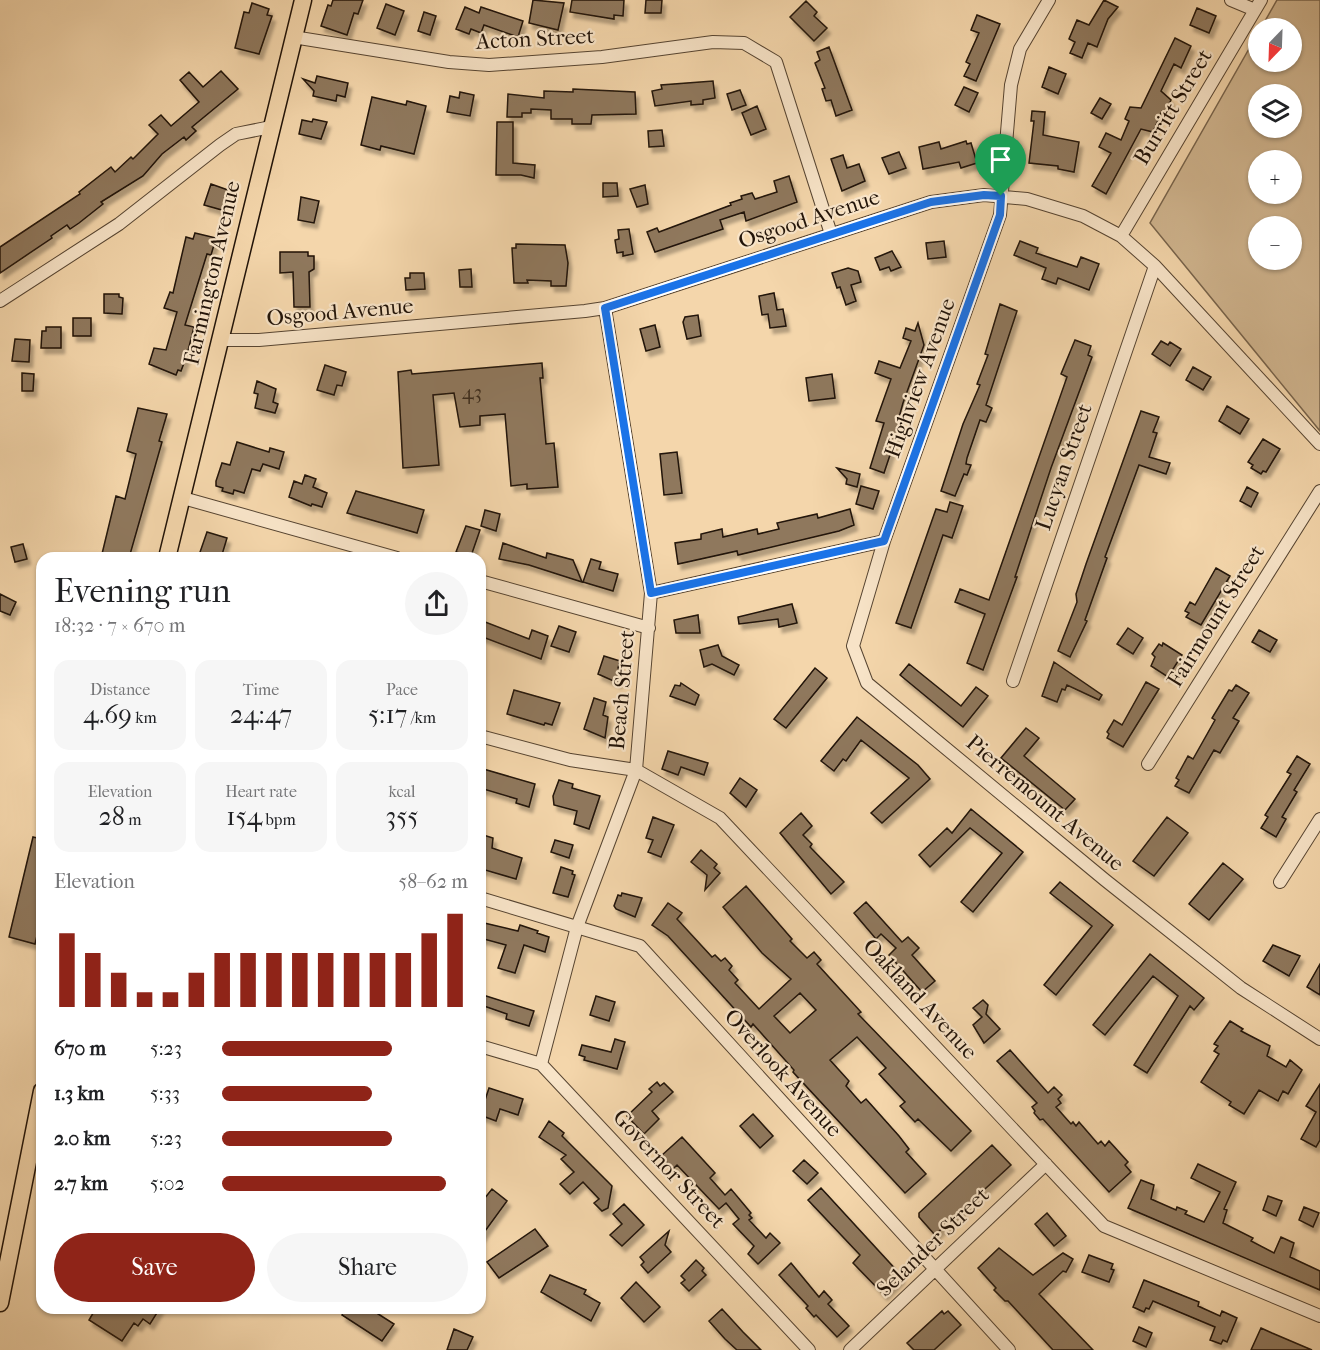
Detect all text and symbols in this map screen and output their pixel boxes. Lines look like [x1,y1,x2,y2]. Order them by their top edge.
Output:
north arrow [1248,18,1302,72]
map controls [1248,18,1302,270]
street label: Acton Street [474,23,595,55]
street label: Burritt Street [1128,44,1218,170]
button: layers [1248,84,1302,138]
pin [975,134,1026,196]
icon: arrive [984,143,1017,176]
button: + [1248,150,1302,204]
street label: Farmington Avenue [178,178,246,368]
street label: Osgood Avenue [735,184,883,254]
button: − [1248,216,1302,270]
street label: Osgood Avenue [266,293,415,331]
street label: Highview Avenue [879,295,961,461]
house number: 43 [462,381,482,404]
street label: Lucyan Street [1030,400,1098,534]
street label: Fairmount Street [1162,540,1270,692]
text: Evening run [54,572,231,611]
button: share [405,572,468,635]
text: 18:32 · 7 × 670 m [54,614,185,637]
street label: Beach Street [604,629,640,751]
text: Distance [90,680,150,699]
text: Time [243,680,279,699]
text: Pace [386,680,418,699]
text: 4.69 [83,699,132,730]
text: 24:47 [230,699,292,730]
text: 5:17 [368,699,407,730]
text: km [132,708,157,727]
text: /km [407,708,436,727]
street label: Pierremount Avenue [961,729,1129,877]
text: Elevation [88,782,152,801]
text: Heart rate [225,782,297,801]
text: kcal [389,782,415,801]
text: 28 [98,801,125,832]
text: 154 [226,801,262,832]
text: 355 [385,801,419,832]
text: m [125,810,142,829]
text: bpm [262,810,296,829]
text: Elevation [54,870,135,893]
text: 58–62 m [399,870,468,893]
street label: Oakland Avenue [857,933,983,1065]
street label: Overlook Avenue [719,1004,847,1142]
text: 670 m [54,1037,106,1060]
text: 5:23 [150,1037,182,1060]
text: 1.3 km [54,1082,104,1105]
text: 5:33 [150,1082,180,1105]
street label: Governor Street [607,1104,731,1234]
text: 2.0 km [54,1127,110,1150]
text: 5:23 [150,1127,182,1150]
text: 2.7 km [54,1172,108,1195]
text: 5:02 [150,1172,185,1195]
street label: Selander Street [871,1182,995,1302]
button: Save [54,1233,255,1302]
button: Share [267,1233,468,1302]

